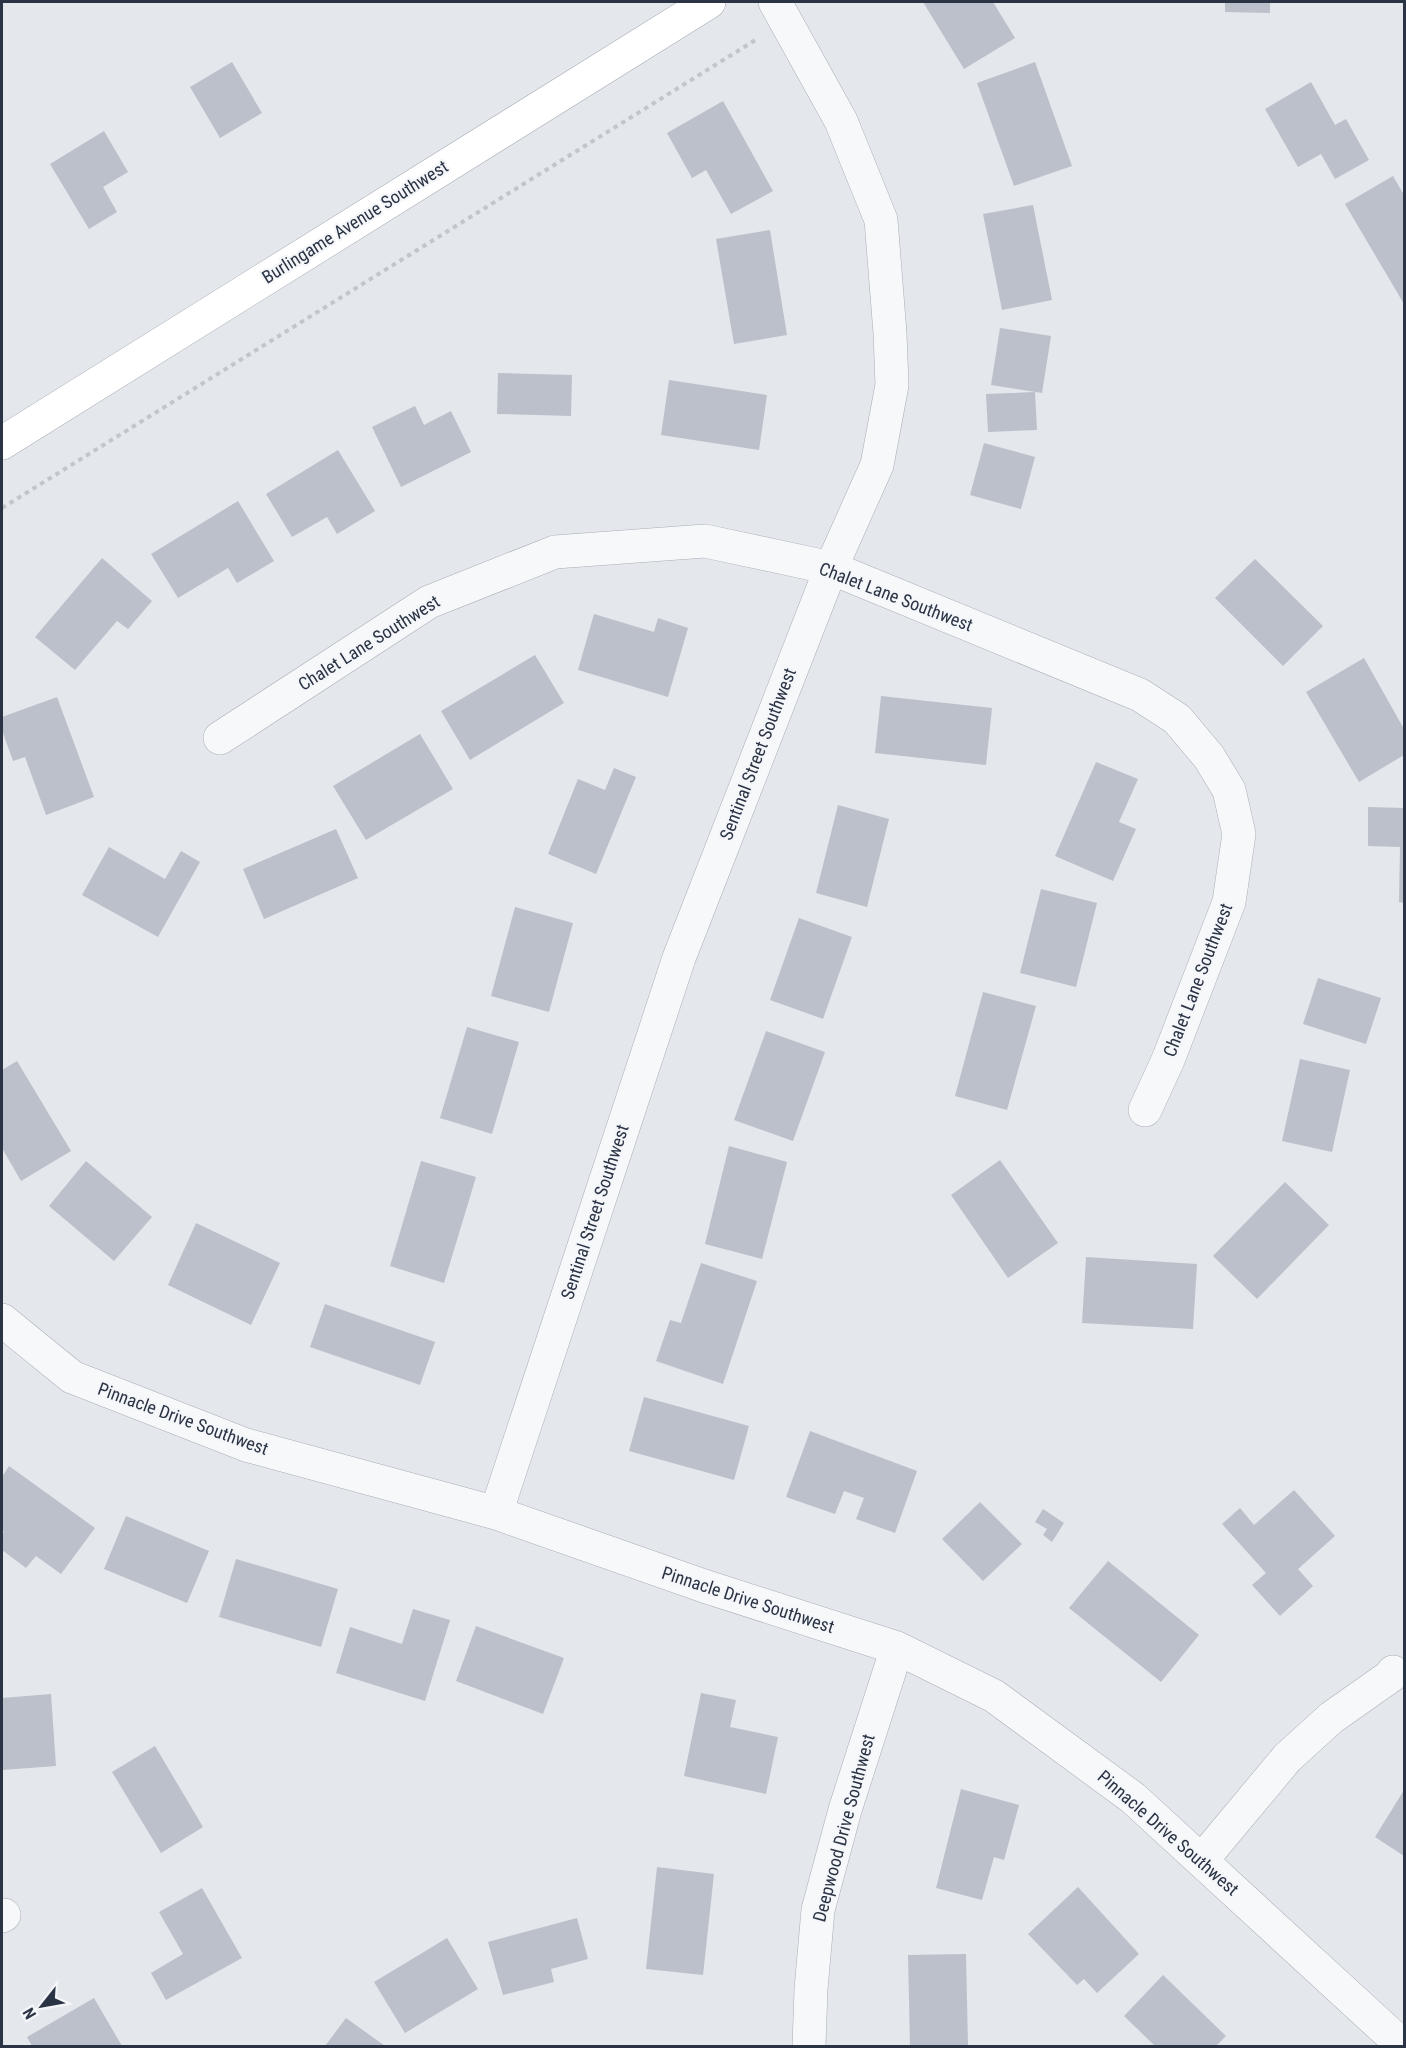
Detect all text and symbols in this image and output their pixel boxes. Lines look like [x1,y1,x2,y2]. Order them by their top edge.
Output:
street label: Burlingame Avenue Southwest [258,156,452,288]
street label: Chalet Lane Southwest [816,558,976,636]
street label: Chalet Lane Southwest [294,591,443,695]
street label: Sentinal Street Southwest [715,665,800,843]
street label: Chalet Lane Southwest [1159,900,1237,1060]
street label: Sentinal Street Southwest [556,1122,633,1302]
street label: Pinnacle Drive Southwest [95,1378,271,1459]
street label: Pinnacle Drive Southwest [659,1562,837,1637]
street label: Deepwood Drive Southwest [808,1732,879,1924]
street label: Pinnacle Drive Southwest [1094,1766,1243,1900]
north arrow [12,1976,72,2036]
text: N [19,2004,40,2023]

